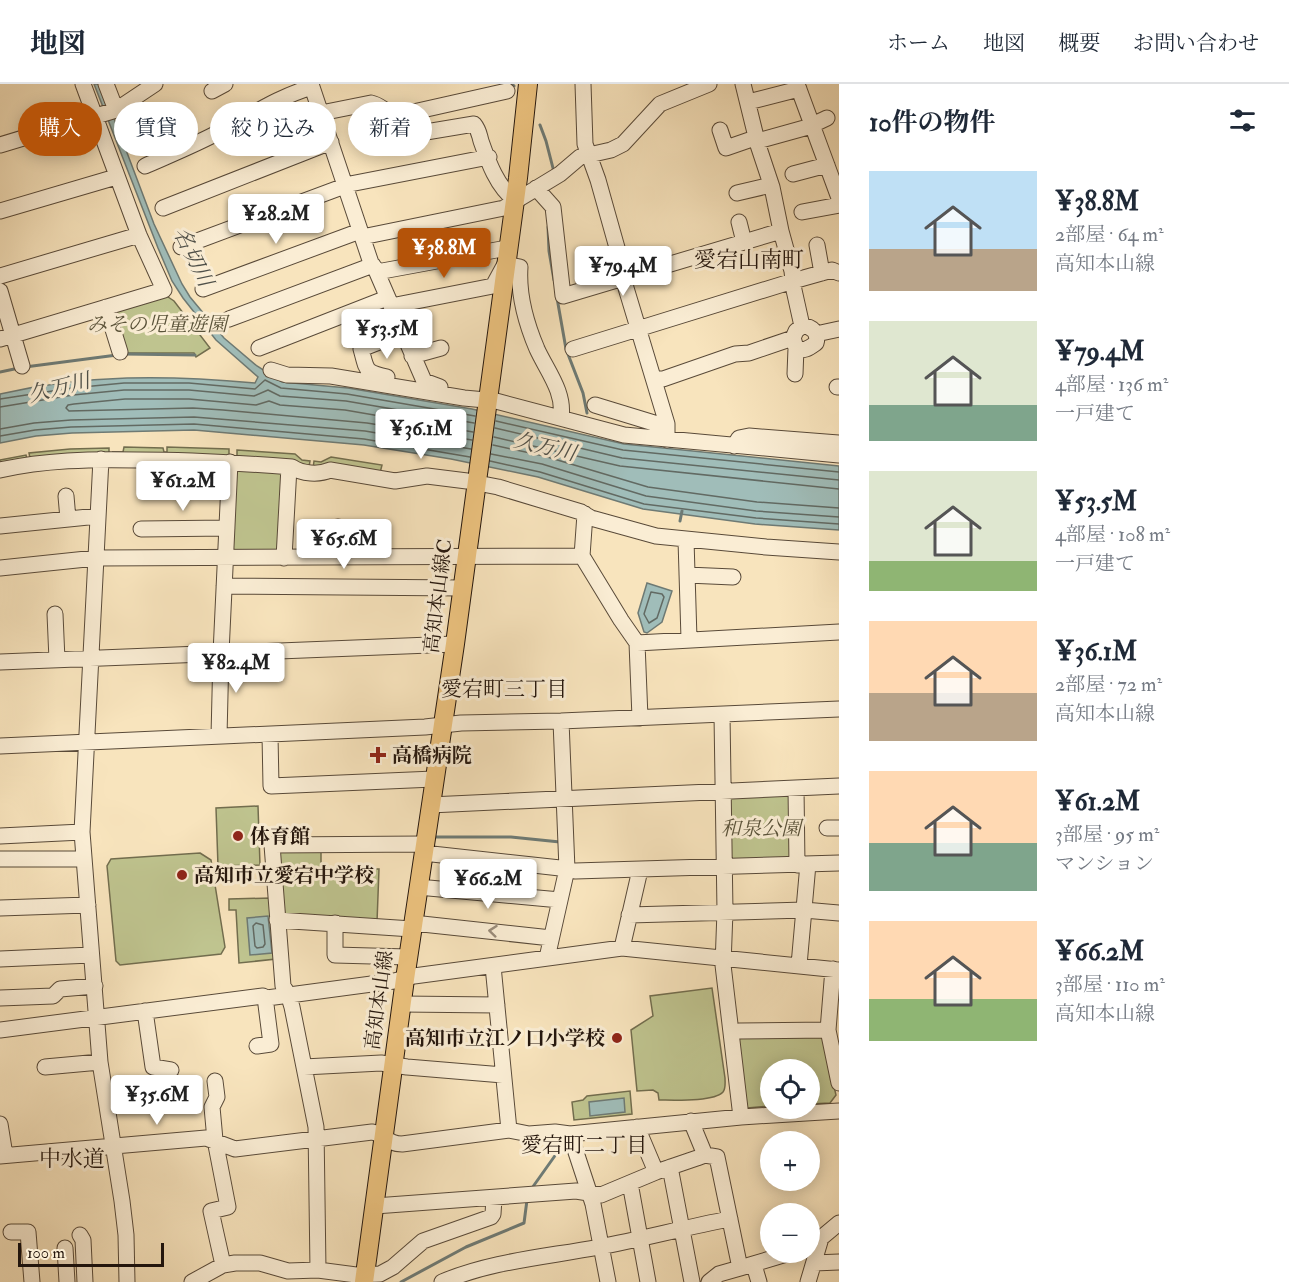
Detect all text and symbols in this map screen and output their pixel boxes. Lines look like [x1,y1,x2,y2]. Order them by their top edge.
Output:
text: 地図 [30,27,86,62]
text: ホーム [887,30,950,57]
text: 地図 [983,30,1025,57]
text: 概要 [1058,30,1100,57]
text: お問い合わせ [1133,30,1259,57]
chip: 購入 [18,102,102,156]
chip: 賃貸 [114,102,198,156]
chip: 絞り込み [210,102,336,156]
chip: 新着 [348,102,432,156]
icon: filters [1226,104,1259,137]
text: 10件の物件 [869,107,995,139]
text: ¥38.8M [1055,186,1139,218]
pin: ¥28.2M [227,194,325,245]
icon: home [917,195,989,267]
text: ¥28.2M [242,201,310,226]
text: 2部屋 · 64 m² [1055,222,1164,247]
water label: 名切川 [167,223,220,293]
pin: ¥38.8M [395,228,493,279]
text: ¥38.8M [412,235,476,260]
pin: ¥79.4M [574,246,672,297]
district label: 愛宕山南町 [694,246,804,274]
text: 高知本山線 [1055,251,1155,276]
text: ¥79.4M [589,253,657,278]
pin: ¥53.5M [338,309,436,360]
park label: みその児童遊園 [87,312,230,337]
text: ¥53.5M [355,316,419,341]
text: ¥79.4M [1055,336,1144,368]
icon: home [917,345,989,417]
water label: 久万川 [25,367,95,409]
text: 4部屋 · 136 m² [1055,372,1168,397]
text: 一戸建て [1055,401,1135,426]
pin: ¥36.1M [372,409,470,460]
text: ¥36.1M [389,416,453,441]
water label: 久万川 [511,427,581,468]
pin: ¥61.2M [134,461,232,512]
text: ¥61.2M [150,468,216,493]
text: ¥53.5M [1055,486,1137,518]
icon: home [917,495,989,567]
pin: ¥65.6M [295,519,393,570]
text: 4部屋 · 108 m² [1055,522,1170,547]
text: ¥65.6M [311,526,377,551]
street label: 高知本山線C [419,538,457,654]
text: 一戸建て [1055,551,1135,576]
text: ¥36.1M [1055,636,1137,668]
pin: ¥82.4M [187,643,285,694]
icon: home [917,645,989,717]
text: ¥82.4M [202,650,270,675]
text: 2部屋 · 72 m² [1055,672,1162,697]
district label: 愛宕町三丁目 [441,676,567,703]
text: 高知本山線 [1055,701,1155,726]
place label: 高橋病院 [392,743,472,768]
marker: 高橋病院 [369,746,387,764]
text: ¥61.2M [1055,786,1140,818]
icon: home [917,795,989,867]
park label: 和泉公園 [721,816,804,841]
text: 3部屋 · 95 m² [1055,822,1159,847]
place label: 体育館 [250,824,310,849]
marker: 体育館 [231,829,245,843]
text: マンション [1055,851,1154,876]
pin: ¥66.2M [439,859,537,910]
place label: 高知市立愛宕中学校 [194,863,374,888]
text: ¥66.2M [454,866,522,891]
marker: 高知市立愛宕中学校 [175,868,189,882]
one-way arrow [489,926,498,938]
text: ¥66.2M [1055,936,1144,968]
icon: home [917,945,989,1017]
street label: 高知本山線 [360,949,398,1051]
text: 3部屋 · 110 m² [1055,972,1165,997]
text: 高知本山線 [1055,1001,1155,1026]
place label: 高知市立江ノ口小学校 [405,1026,605,1051]
marker: 高知市立江ノ口小学校 [610,1031,624,1045]
map controls [760,1059,820,1263]
button: locate [760,1059,820,1119]
pin: ¥35.6M [108,1075,206,1126]
text: ¥35.6M [125,1082,189,1107]
button: + [760,1131,820,1191]
district label: 愛宕町二丁目 [521,1132,647,1159]
district label: 中水道 [39,1145,105,1173]
button: − [760,1203,820,1263]
scale bar [18,1240,164,1268]
text: 100 m [27,1243,65,1263]

